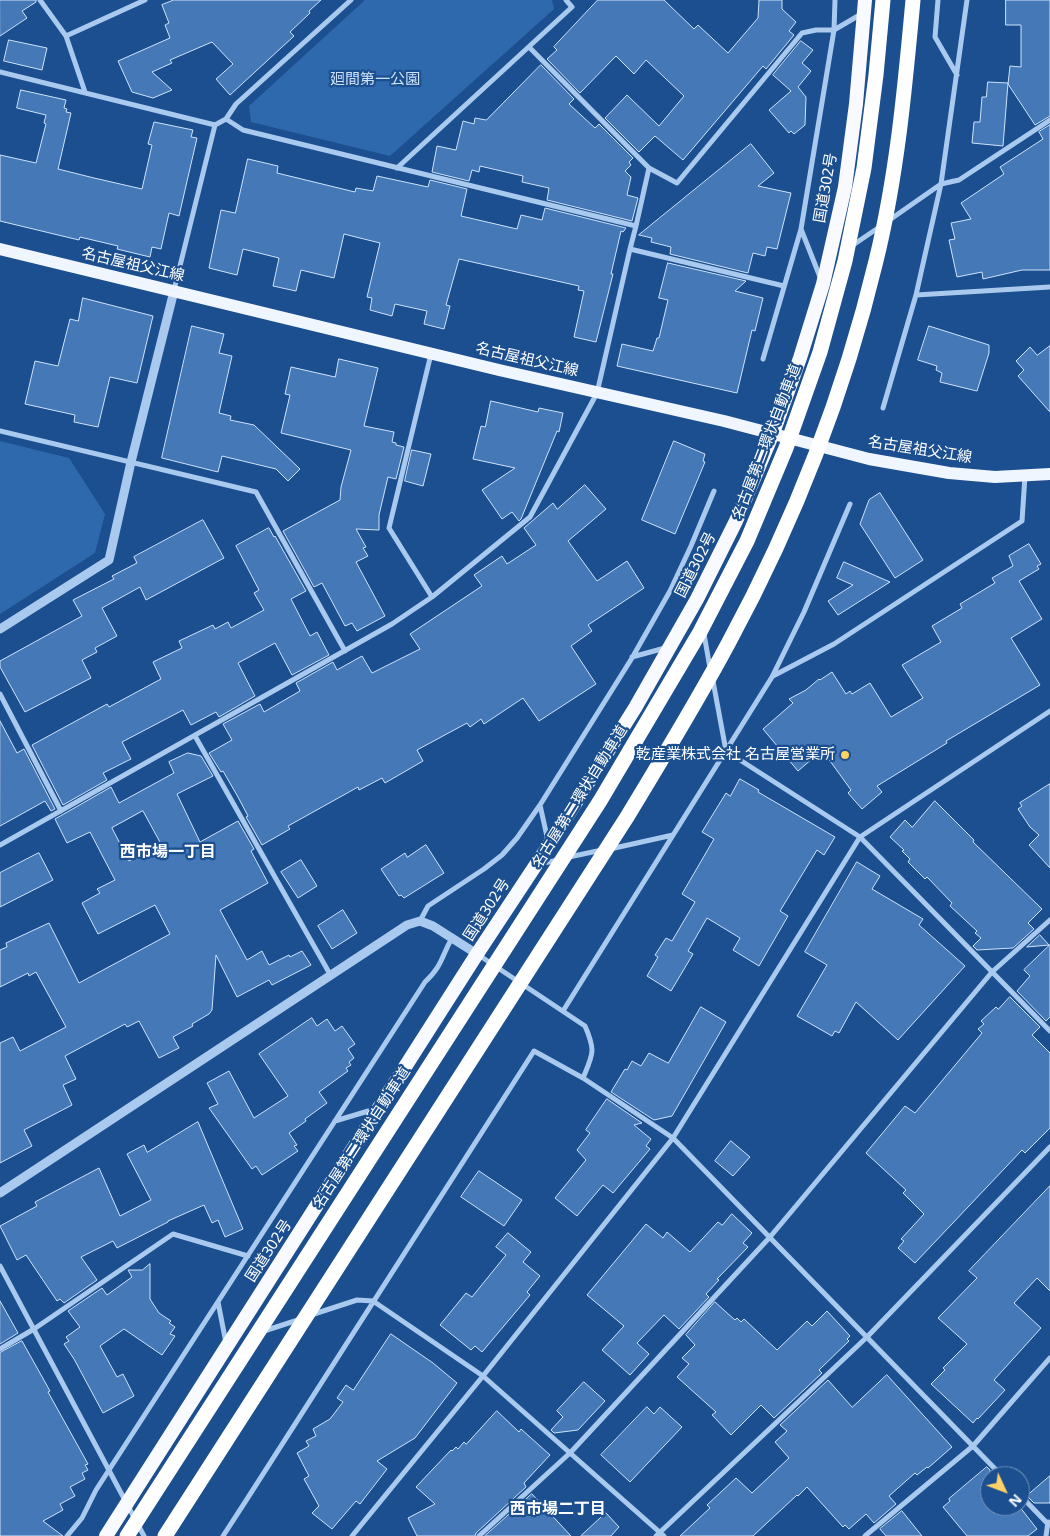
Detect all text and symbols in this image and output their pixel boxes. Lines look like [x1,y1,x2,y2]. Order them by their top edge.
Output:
park label: 廻間第一公園 [330,71,420,89]
street label: 国道302号 [811,152,841,224]
street label: 名古屋祖父江線 [80,244,186,286]
street label: 名古屋祖父江線 [474,339,580,381]
street label: 名古屋第二環状自動車道 [729,362,805,522]
street label: 名古屋祖父江線 [867,433,973,467]
street label: 国道302号 [672,529,720,601]
street label: 名古屋第二環状自動車道 [529,722,631,872]
place label: 乾産業株式会社 名古屋営業所 [636,746,835,764]
marker: 乾産業株式会社 名古屋営業所 [839,749,851,761]
district label: 西市場一丁目 [120,842,216,862]
street label: 国道302号 [460,875,514,945]
street label: 名古屋第二環状自動車道 [310,1064,414,1212]
street label: 国道302号 [242,1216,296,1286]
north arrow [980,1466,1030,1516]
text: N [1005,1490,1026,1512]
district label: 西市場二丁目 [510,1499,606,1519]

